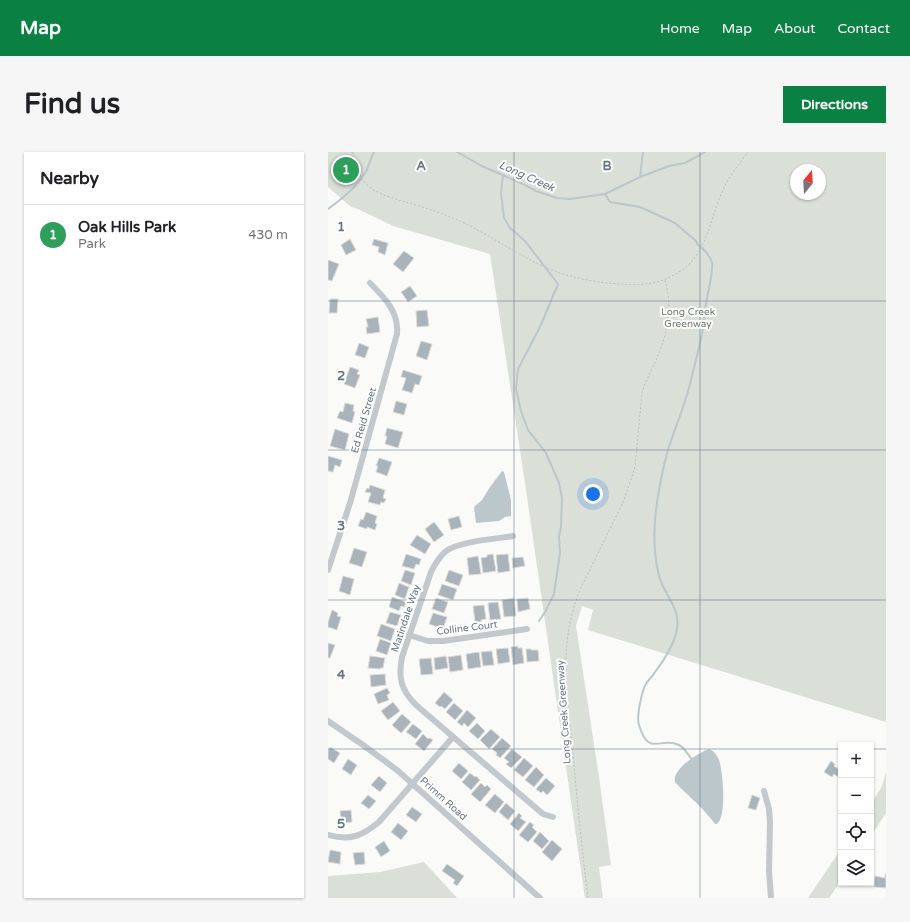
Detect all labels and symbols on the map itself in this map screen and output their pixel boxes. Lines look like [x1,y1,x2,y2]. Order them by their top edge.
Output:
pin: 1 [333,155,359,185]
text: A [416,158,426,174]
water label: Long Creek [497,158,558,195]
text: B [602,158,612,174]
north arrow [790,164,826,200]
text: 1 [337,219,345,235]
park label: Long Creek Greenway [661,306,716,330]
text: 2 [337,368,345,384]
street label: Ed Reid Street [349,386,379,455]
your location [583,484,603,504]
text: 3 [337,518,345,534]
street label: Matindale Way [389,582,423,654]
street label: Colline Court [436,618,498,638]
street label: Long Creek Greenway [554,659,574,764]
text: 4 [337,667,346,683]
street label: Primm Road [417,775,469,823]
text: 5 [337,816,345,832]

